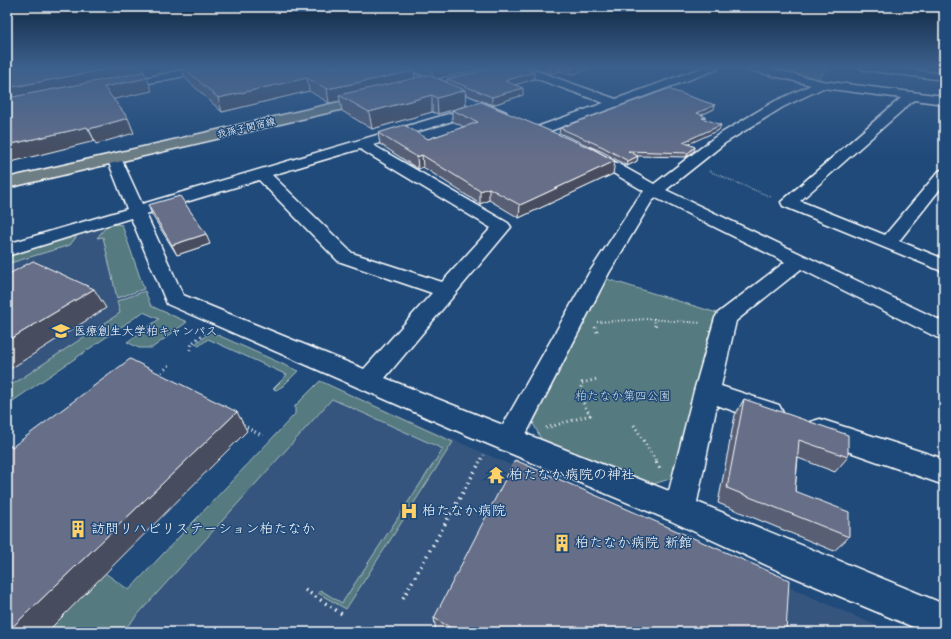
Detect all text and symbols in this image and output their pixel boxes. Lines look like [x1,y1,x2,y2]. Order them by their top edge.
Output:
street label: 我孫子関宿線 [215,113,277,143]
school or university icon: 医療創生大学柏キャンパス [51,321,71,341]
place label: 医療創生大学柏キャンパス [74,322,218,341]
park label: 柏たなか第四公園 [575,387,671,406]
place label: 柏たなか病院の神社 [509,464,635,486]
temple icon: 柏たなか病院の神社 [486,465,506,485]
place label: 柏たなか病院 [422,500,506,522]
hospital icon: 柏たなか病院 [399,501,419,521]
place label: 訪問リハビリステーション柏たなか [91,518,316,540]
building icon: 訪問リハビリステーション柏たなか [68,519,88,539]
place label: 柏たなか病院 新館 [575,532,693,554]
building icon: 柏たなか病院 新館 [552,533,572,553]

